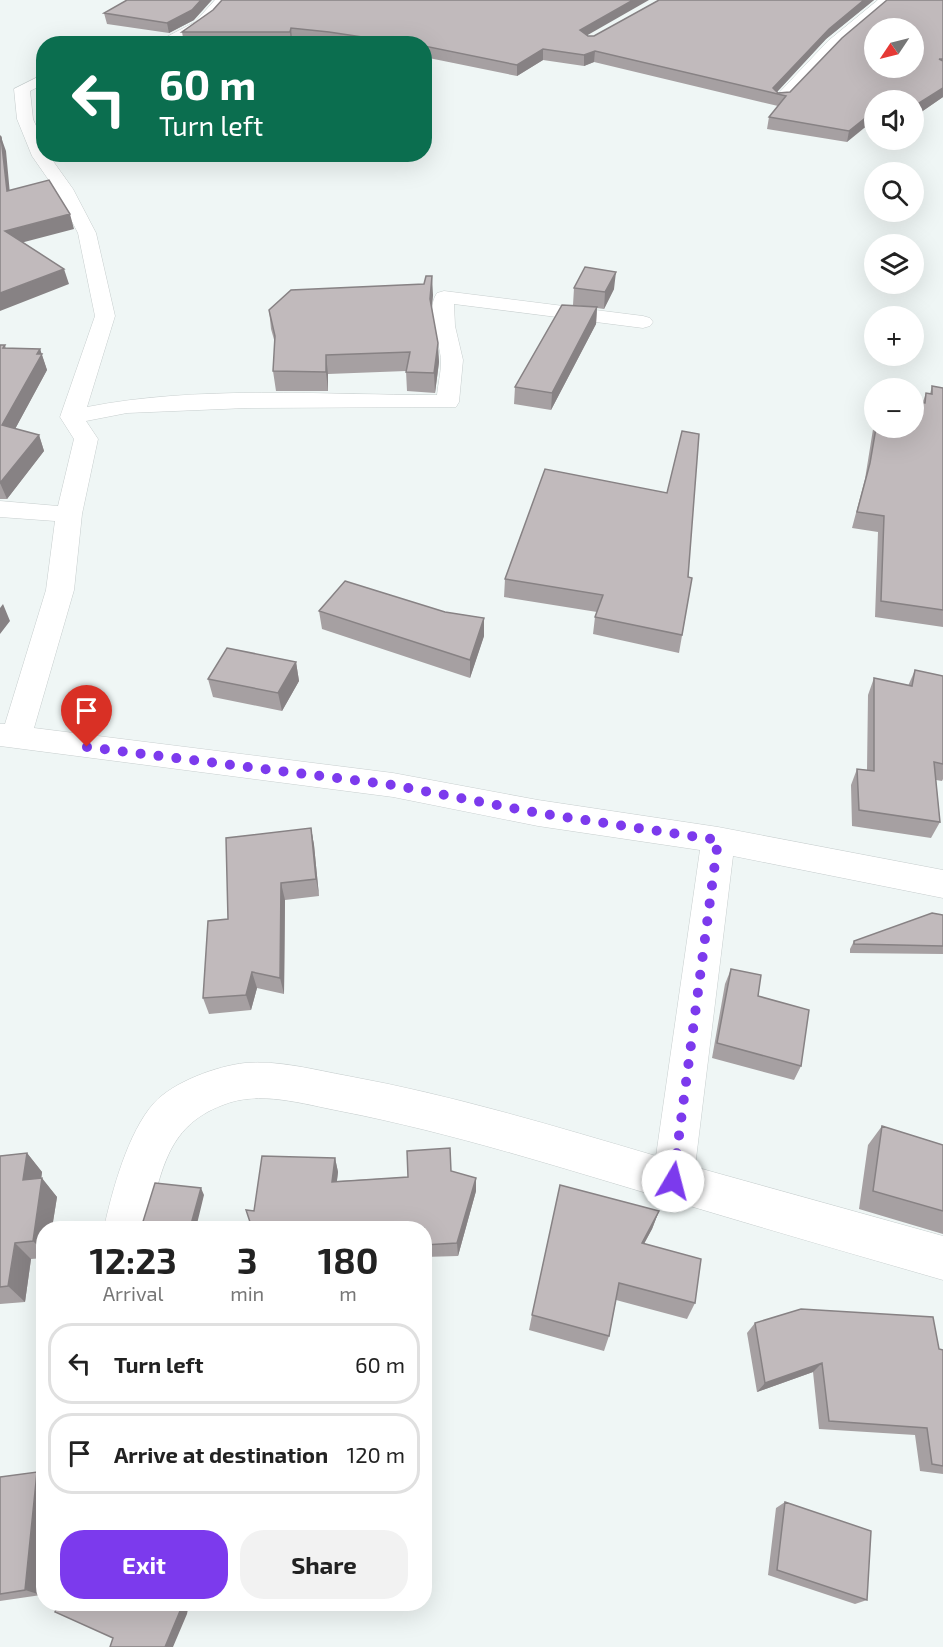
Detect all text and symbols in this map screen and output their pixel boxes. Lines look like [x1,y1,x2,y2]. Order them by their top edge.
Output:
north arrow [864,18,924,78]
map controls [864,18,924,438]
text: 60 m [159,58,256,108]
icon: left [60,60,138,138]
button: sound [864,90,924,150]
text: Turn left [159,109,263,141]
button: search [864,162,924,222]
button: layers [864,234,924,294]
button: + [864,306,924,366]
button: − [864,378,924,438]
pin [61,685,112,747]
icon: arrive [70,694,103,727]
position arrow [641,1149,705,1213]
text: 12:23 [90,1238,177,1281]
text: 3 [237,1238,257,1281]
text: 180 [318,1238,378,1281]
text: Arrival [103,1281,164,1305]
text: min [230,1281,264,1305]
text: m [339,1281,357,1305]
icon: left [63,1347,96,1380]
text: Turn left [114,1351,203,1377]
text: 60 m [355,1351,405,1377]
icon: arrive [63,1437,96,1470]
text: Arrive at destination [114,1441,328,1467]
text: 120 m [346,1441,405,1467]
button: Exit [60,1530,228,1599]
button: Share [240,1530,408,1599]

